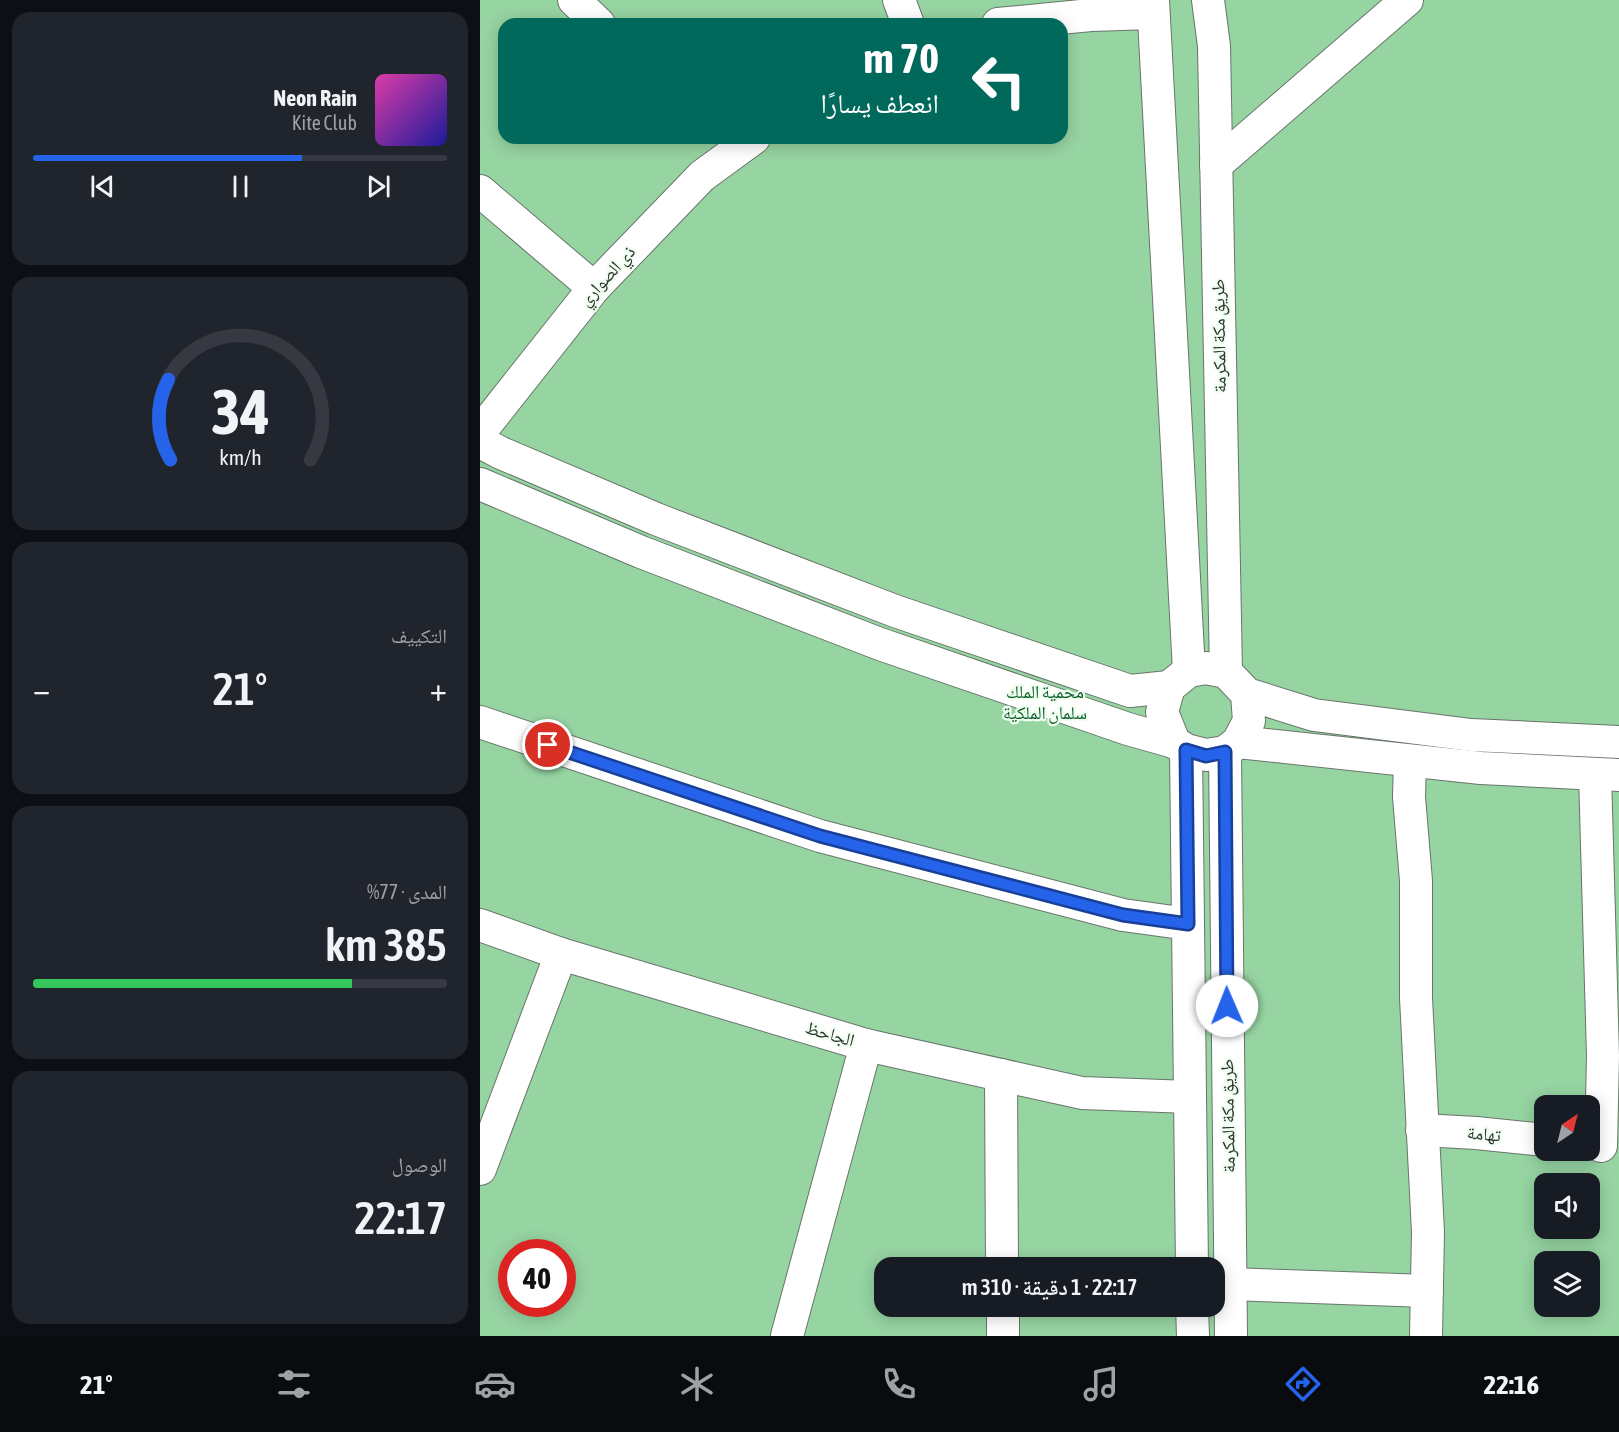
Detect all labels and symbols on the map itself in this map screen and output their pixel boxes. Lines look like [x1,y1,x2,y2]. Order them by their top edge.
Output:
street label: ذي الصواري [574,241,643,313]
street label: طريق مكة المكرمة [1207,279,1231,393]
park label: محمية الملك سلمان الملكية [1003,681,1087,724]
pin [522,719,573,770]
position arrow [1195,974,1259,1038]
street label: الجاحظ [803,1017,857,1051]
street label: طريق مكة المكرمة [1216,1059,1240,1173]
north arrow [1534,1095,1600,1161]
street label: تهامة [1466,1122,1502,1145]
speed limit sign: 40 [498,1239,576,1317]

